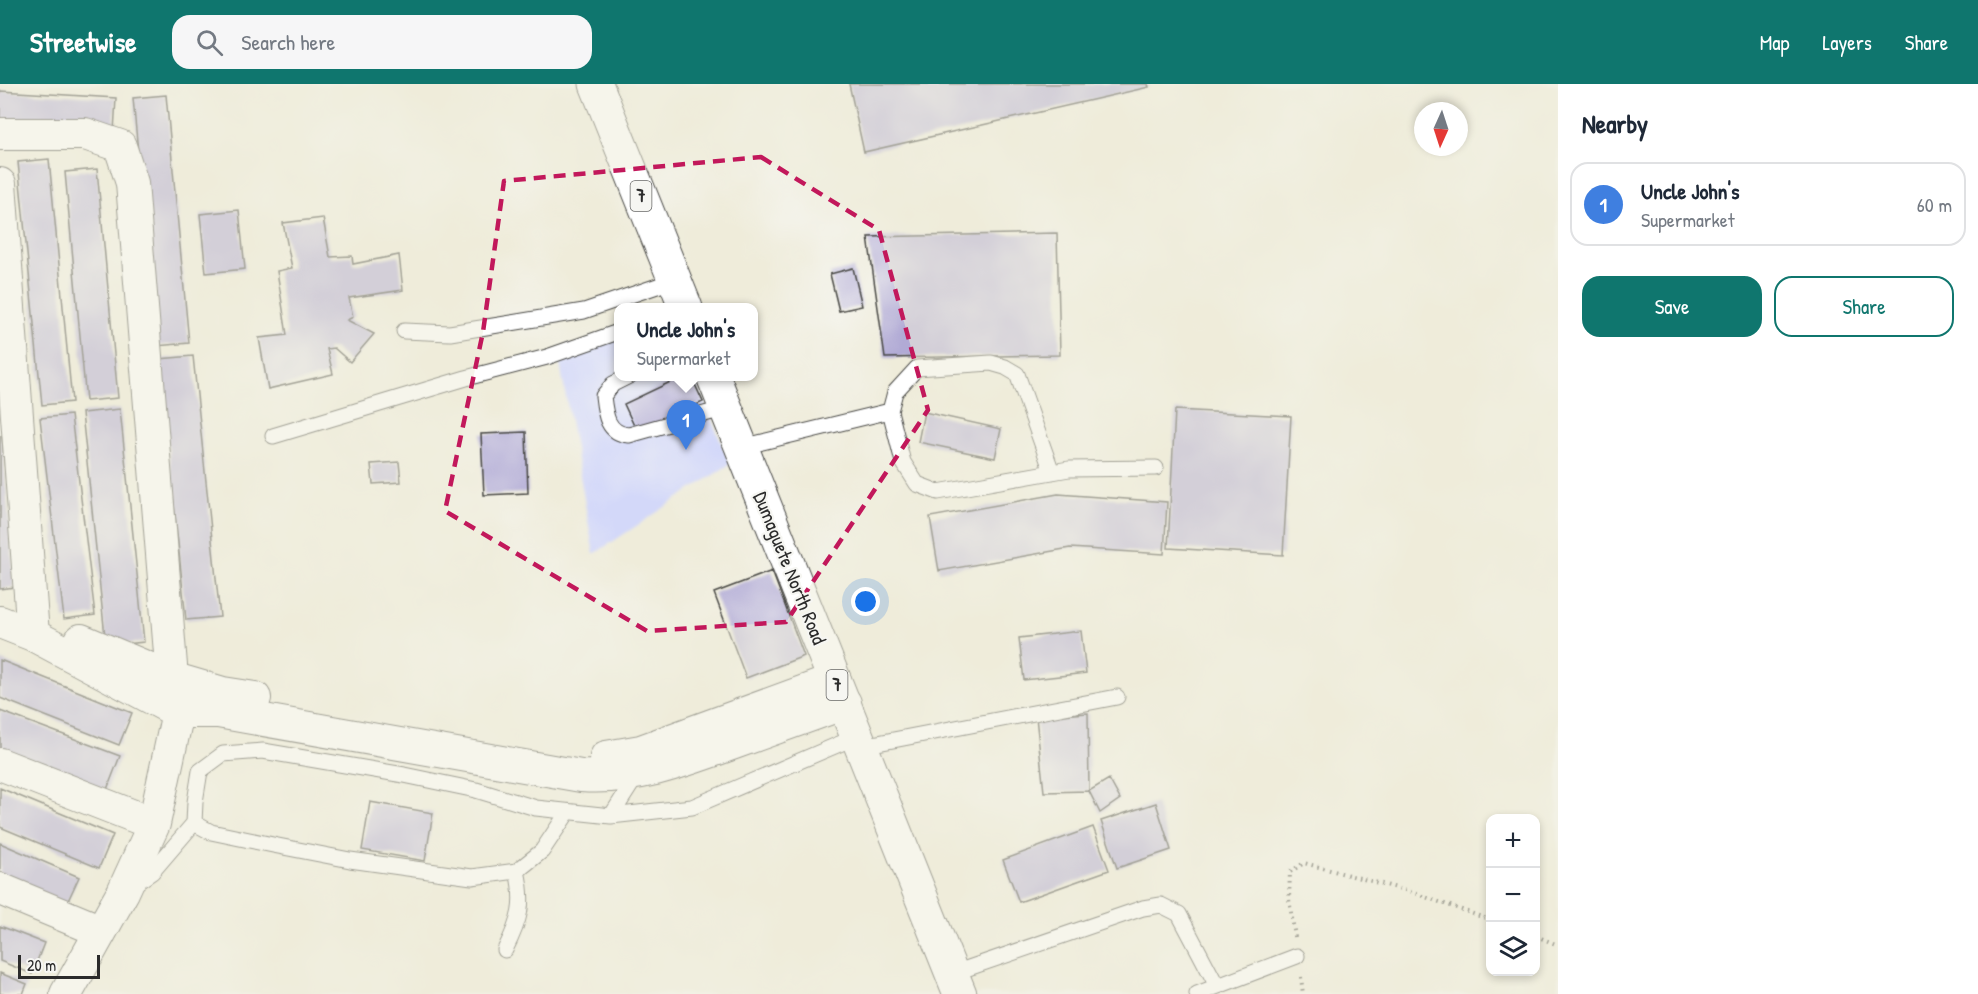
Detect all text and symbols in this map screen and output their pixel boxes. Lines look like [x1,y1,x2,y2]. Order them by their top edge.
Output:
search box [172,15,592,69]
text: Streetwise [30,23,136,61]
icon: search [193,26,226,59]
text: Search here [241,27,335,57]
text: Map [1760,28,1789,57]
text: Layers [1822,28,1872,57]
text: Share [1905,28,1948,57]
north arrow [1414,102,1468,156]
text: Nearby [1582,106,1648,141]
text: Uncle John's [1641,176,1740,206]
road number: 7 [630,181,652,211]
text: 1 [1600,191,1607,218]
text: 60 m [1917,191,1952,218]
text: Supermarket [1641,206,1735,233]
button: Save [1582,276,1762,337]
button: Share [1774,276,1954,337]
popup [614,303,758,381]
text: Uncle John's [637,314,735,344]
text: Supermarket [637,344,730,371]
pin: 1 [666,400,706,450]
street label: Dumaguete North Road [748,488,833,648]
your location [851,587,880,616]
road number: 7 [826,670,848,700]
map controls [1486,814,1540,976]
button: + [1486,814,1540,868]
button: − [1486,868,1540,922]
button: layers [1486,922,1540,976]
scale bar [18,952,100,980]
text: 20 m [27,954,56,976]

